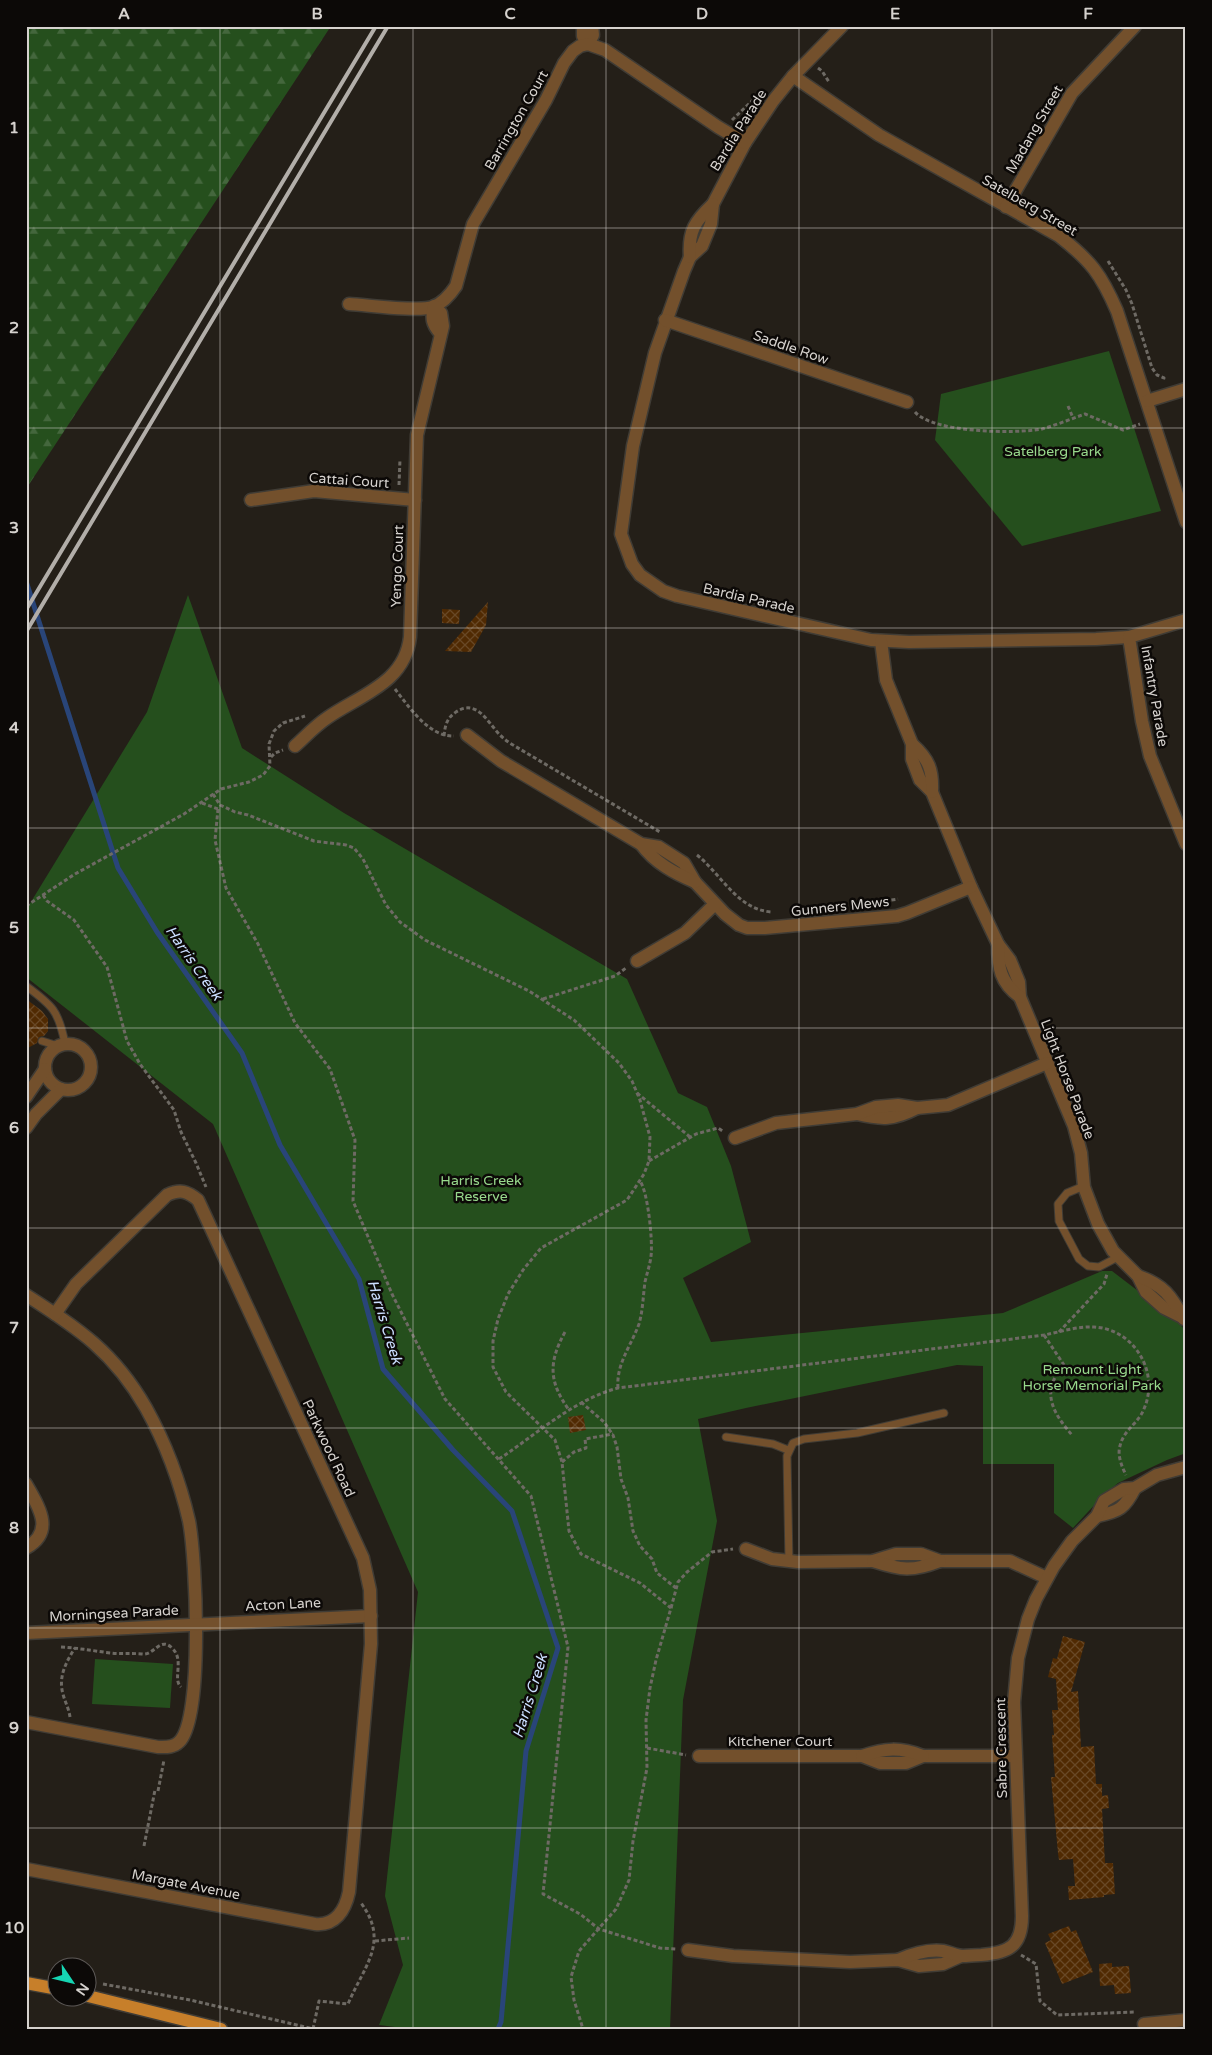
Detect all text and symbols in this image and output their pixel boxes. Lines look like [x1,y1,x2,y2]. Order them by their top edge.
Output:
text: A [118,4,130,24]
text: B [311,4,323,24]
text: C [504,4,516,24]
text: D [696,4,708,24]
text: E [890,4,900,24]
text: F [1083,4,1093,24]
street label: Barrington Court [481,67,552,173]
street label: Madang Street [1002,82,1067,176]
street label: Bardia Parade [706,86,770,174]
text: 1 [9,118,19,138]
street label: Satelberg Street [979,171,1081,240]
text: 2 [9,318,19,338]
street label: Saddle Row [751,327,831,368]
park label: Satelberg Park [1004,443,1102,460]
street label: Cattai Court [308,469,390,492]
text: 3 [9,518,19,538]
street label: Yengo Court [388,524,407,608]
street label: Bardia Parade [701,580,796,617]
street label: Infantry Parade [1137,644,1172,748]
text: 4 [9,718,19,738]
street label: Gunners Mews [790,893,890,920]
text: 5 [9,918,19,938]
water label: Harris Creek [162,922,227,1005]
street label: Light Horse Parade [1037,1017,1098,1142]
text: 6 [9,1118,19,1138]
park label: Harris Creek Reserve [440,1172,522,1205]
water label: Harris Creek [364,1278,407,1368]
text: 7 [9,1318,19,1338]
park label: Remount Light Horse Memorial Park [1023,1361,1162,1394]
street label: Parkwood Road [299,1397,359,1500]
text: 8 [9,1518,19,1538]
street label: Acton Lane [245,1594,322,1615]
street label: Morningsea Parade [49,1602,179,1625]
water label: Harris Creek [509,1650,552,1740]
street label: Sabre Crescent [992,1697,1011,1798]
text: 9 [9,1718,19,1738]
street label: Kitchener Court [728,1733,833,1750]
street label: Margate Avenue [130,1866,242,1903]
text: 10 [4,1918,24,1938]
north arrow [48,1958,98,2008]
text: N [72,1980,92,1999]

